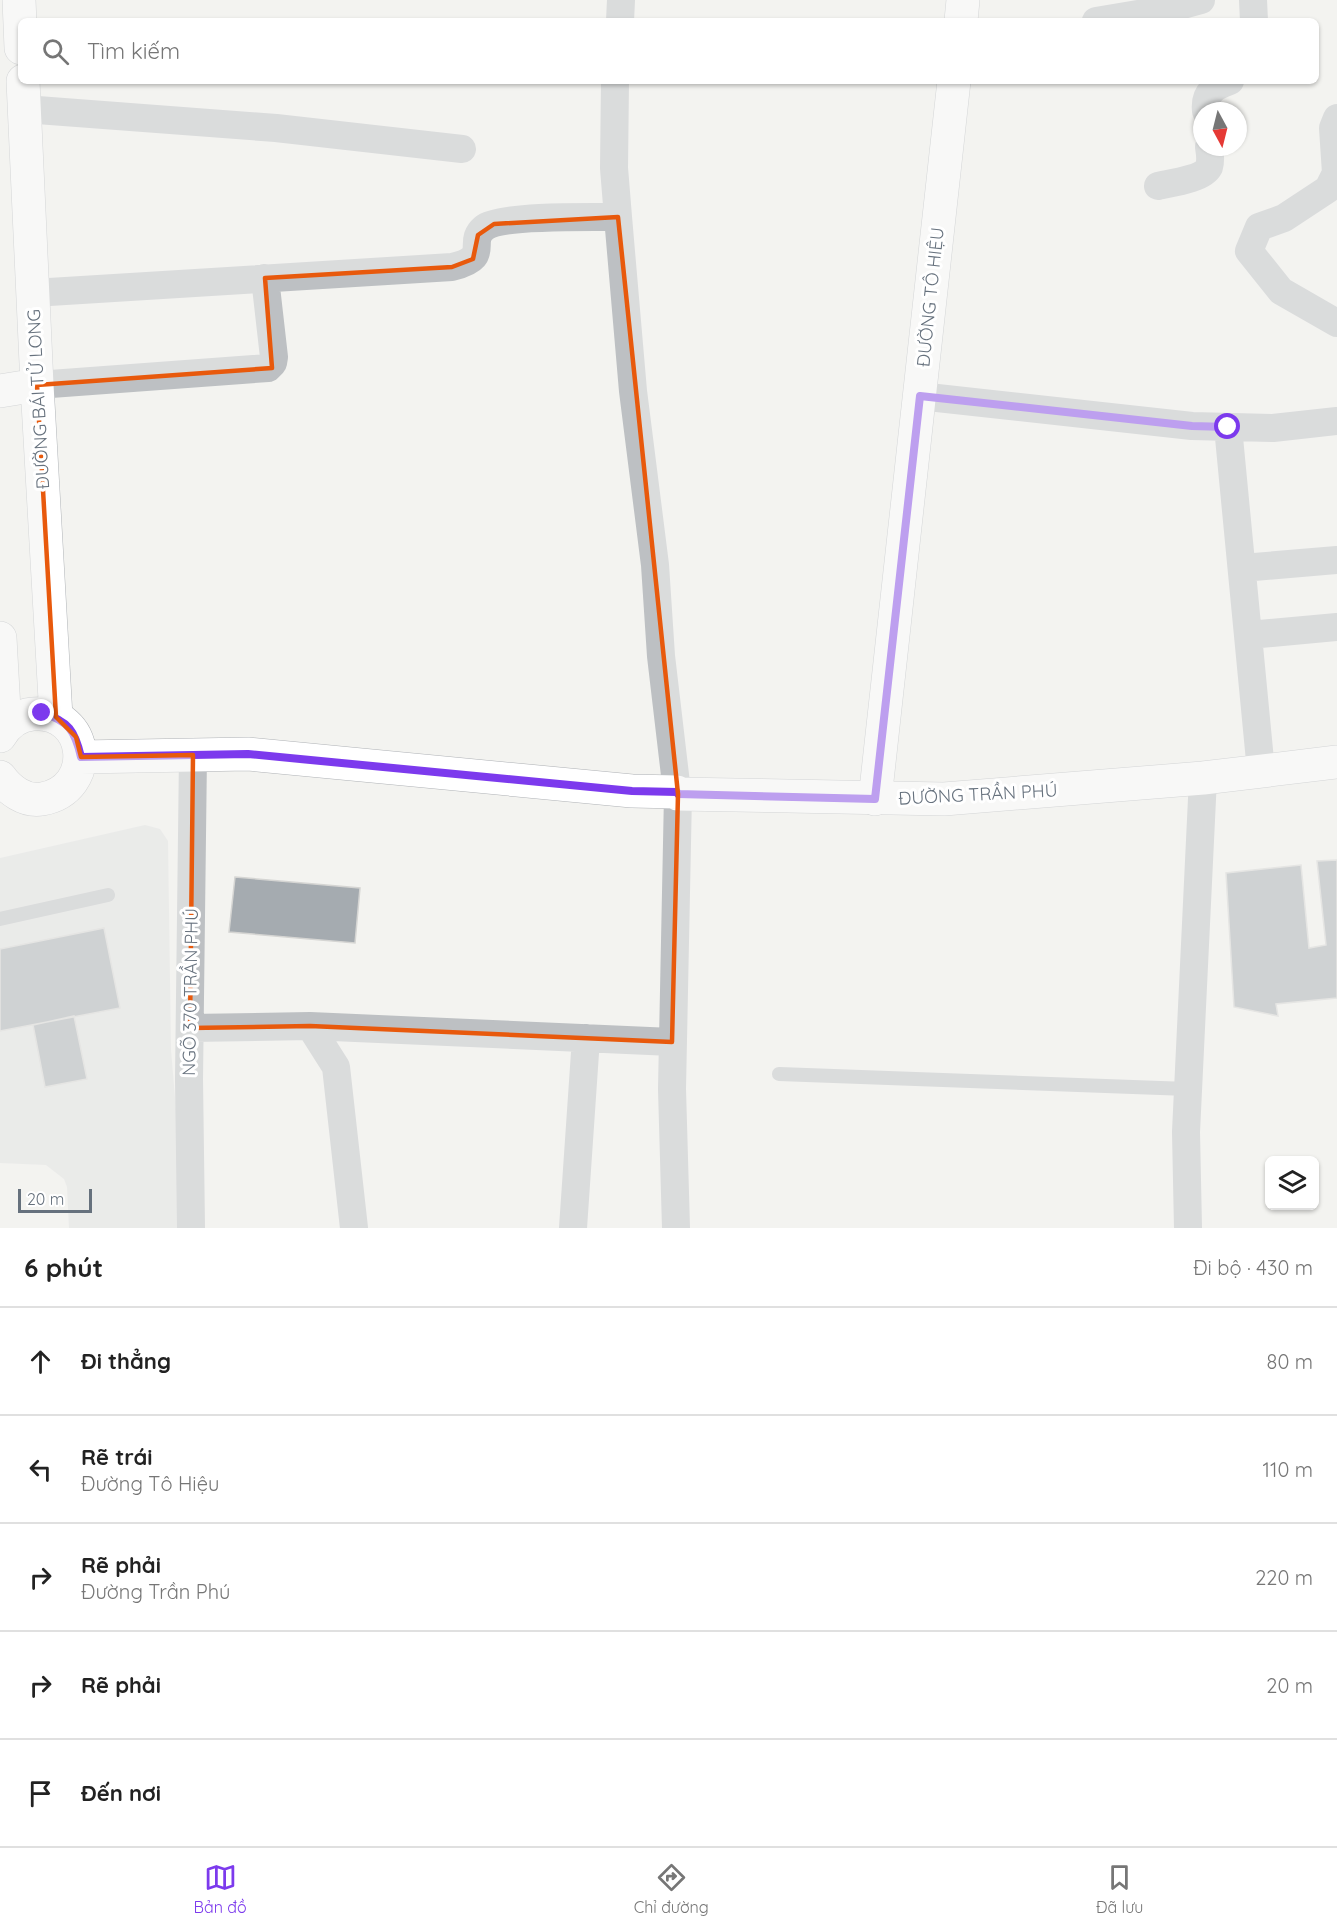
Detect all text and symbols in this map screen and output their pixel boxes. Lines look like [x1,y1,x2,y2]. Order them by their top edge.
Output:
search box [18,18,1319,84]
icon: search [39,35,72,68]
text: Tìm kiếm [87,37,180,65]
north arrow [1193,102,1247,156]
street label: ĐƯỜNG TÔ HIỆU [911,226,949,368]
street label: ĐƯỜNG BÁI TỬ LONG [22,308,54,490]
route start [1214,413,1240,439]
route end [28,699,54,725]
street label: ĐƯỜNG TRẦN PHÚ [898,777,1058,810]
street label: NGÕ 370 TRẦN PHÚ [176,908,203,1076]
map controls [1265,1156,1319,1210]
button: layers [1265,1156,1319,1210]
scale bar [18,1186,92,1214]
text: 20 m [27,1189,64,1209]
text: 6 phút [24,1251,103,1284]
text: Đi bộ · 430 m [1193,1255,1313,1280]
icon: ahead [24,1345,57,1378]
text: Đi thẳng [81,1347,171,1375]
text: 80 m [1267,1349,1313,1374]
text: Rẽ trái [81,1443,152,1471]
icon: left [24,1453,57,1486]
text: 110 m [1263,1457,1313,1482]
text: Đường Tô Hiệu [81,1471,219,1496]
text: Rẽ phải [81,1551,161,1579]
icon: right [24,1561,57,1594]
text: 220 m [1255,1565,1313,1590]
text: Đường Trần Phú [81,1579,230,1604]
icon: right [24,1669,57,1702]
text: Rẽ phải [81,1671,161,1699]
text: 20 m [1266,1673,1313,1698]
icon: arrive [24,1777,57,1810]
text: Đến nơi [81,1779,161,1807]
tab: Bản đồ [194,1861,247,1917]
tab: Chỉ đường [634,1861,709,1917]
tab: Đã lưu [1096,1861,1143,1917]

